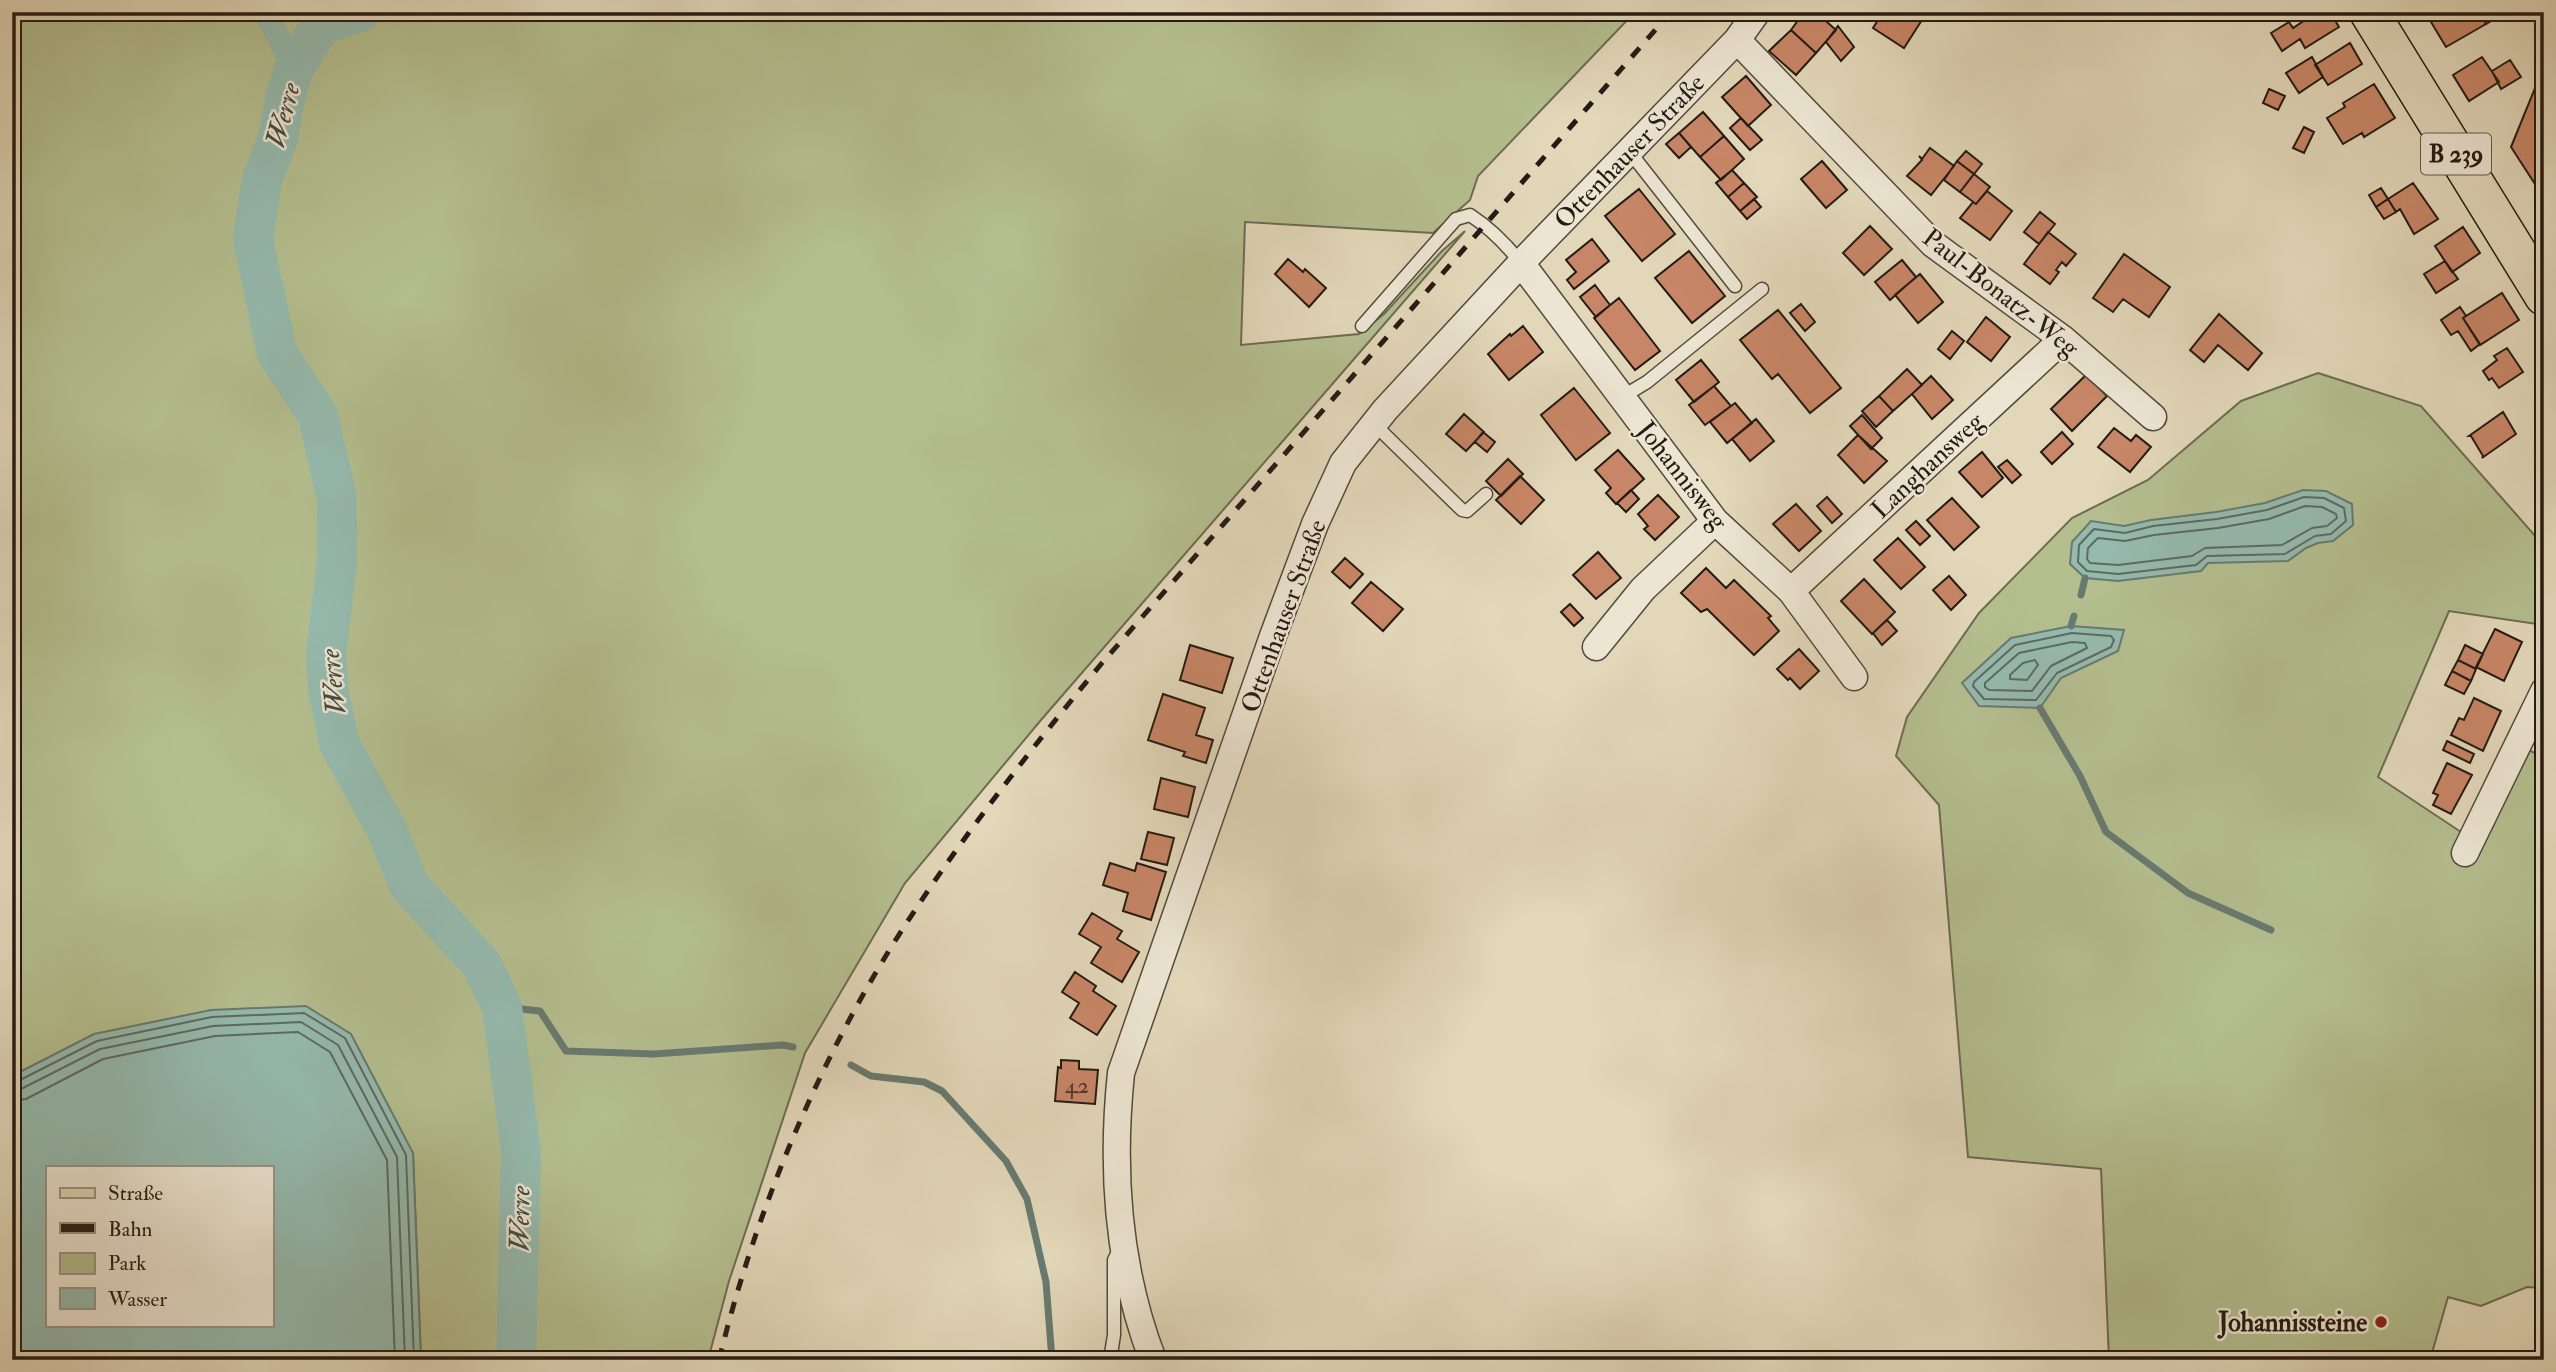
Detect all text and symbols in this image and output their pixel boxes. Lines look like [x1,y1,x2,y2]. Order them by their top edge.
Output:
street label: Ottenhauser Straße [1548,67,1712,236]
water label: Werre [258,78,309,152]
road number: B 239 [2421,134,2491,174]
street label: Paul-Bonatz-Weg [1916,222,2086,365]
street label: Langhansweg [1865,405,1991,526]
street label: Johannisweg [1629,414,1735,537]
street label: Ottenhauser Straße [1234,515,1334,717]
water label: Werre [313,647,354,716]
house number: 42 [1065,1071,1089,1100]
legend [46,1166,273,1326]
text: Straße [108,1180,163,1207]
water label: Werre [502,1185,539,1252]
text: Bahn [108,1216,152,1243]
text: Park [108,1250,146,1277]
text: Wasser [107,1286,167,1313]
place label: Johannissteine [2216,1307,2367,1339]
marker: Johannissteine [2373,1314,2389,1330]

